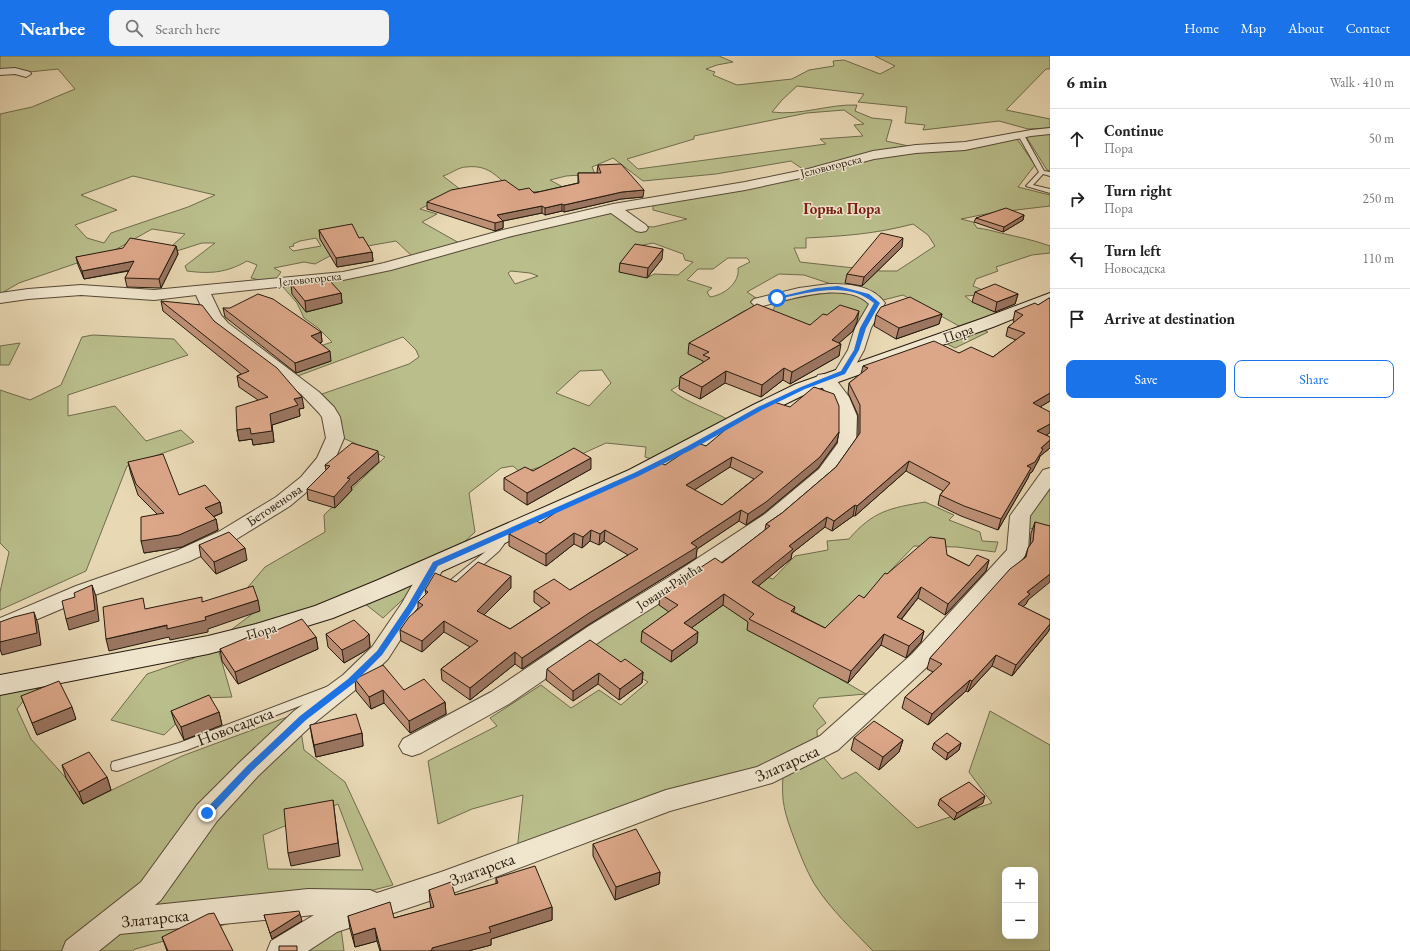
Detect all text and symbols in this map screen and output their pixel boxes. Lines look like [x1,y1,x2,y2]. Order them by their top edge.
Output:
search box [109,10,389,46]
text: Nearbee [20,16,85,41]
icon: search [123,17,145,39]
text: Search here [155,19,220,38]
text: Home [1184,19,1219,37]
text: Map [1241,19,1266,37]
text: About [1288,19,1324,37]
text: Contact [1346,19,1390,37]
text: 6 min [1066,71,1107,93]
text: Walk · 410 m [1330,74,1394,91]
text: Continue [1104,121,1164,140]
icon: ahead [1066,128,1088,150]
text: 50 m [1369,130,1394,147]
text: Пора [1104,140,1133,157]
street label: Јеловогорска [798,151,864,182]
text: Turn right [1104,181,1172,200]
icon: right [1066,188,1088,210]
text: 250 m [1363,190,1394,207]
district label: Горња Пора [803,199,881,218]
text: Пора [1104,200,1133,217]
text: Turn left [1104,241,1161,260]
icon: left [1066,248,1088,270]
text: 110 m [1363,250,1394,267]
text: Новосадска [1104,260,1165,277]
street label: Јеловогорска [277,268,342,290]
route start [768,289,786,307]
icon: arrive [1066,308,1088,330]
text: Arrive at destination [1104,309,1235,328]
street label: Пора [940,319,976,347]
button: Save [1066,360,1226,398]
button: Share [1234,360,1394,398]
street label: Бетовенова [243,480,306,530]
street label: Јована Рајића [632,558,706,614]
street label: Пора [244,618,279,644]
street label: Новосадска [194,701,277,751]
street label: Златарска [752,739,823,787]
route end [198,804,216,822]
street label: Златарска [447,847,518,891]
map controls [1002,867,1038,939]
button: + [1002,867,1038,903]
button: − [1002,903,1038,939]
street label: Златарска [120,904,190,932]

